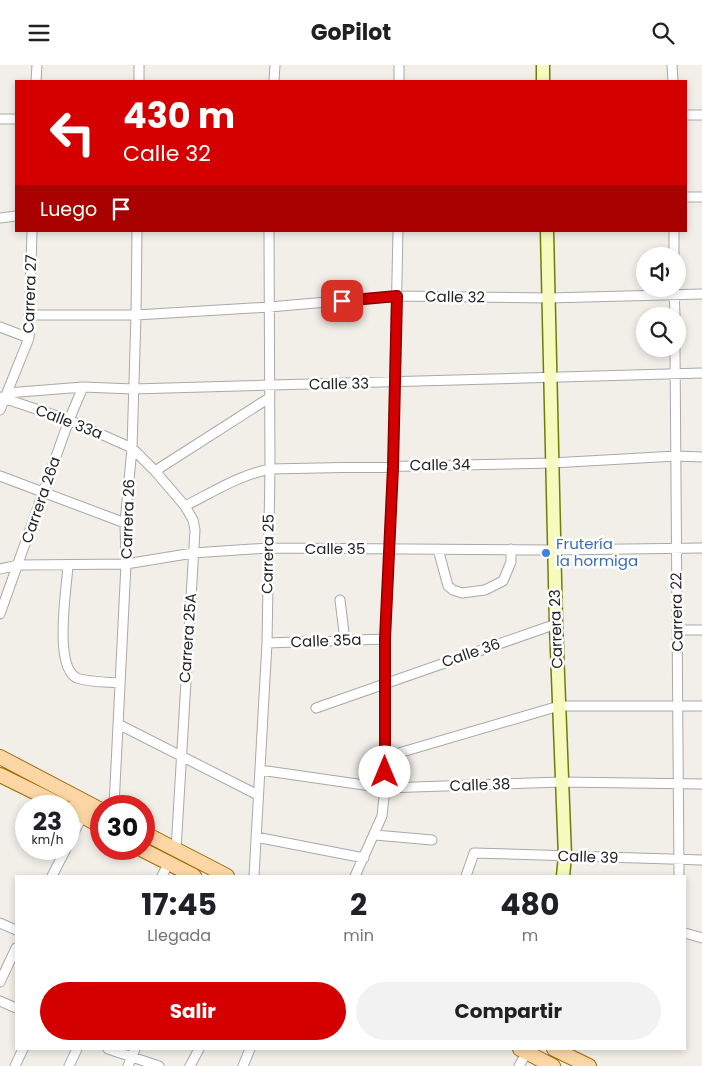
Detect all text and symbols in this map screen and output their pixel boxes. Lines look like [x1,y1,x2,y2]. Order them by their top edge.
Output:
text: GoPilot [311,17,391,48]
icon: menu [25,19,53,47]
icon: search [649,19,677,47]
text: 430 m [123,91,235,140]
icon: left [40,100,105,165]
text: Calle 32 [123,138,211,169]
icon: arrive [107,195,135,223]
text: Luego [40,196,97,223]
map controls [636,247,686,357]
button: sound [636,247,686,297]
street label: Carrera 27 [18,254,41,334]
pin [321,280,363,322]
street label: Calle 32 [425,285,485,308]
icon: arrive [328,287,356,315]
button: search [636,307,686,357]
street label: Calle 33 [309,372,369,395]
street label: Calle 33a [33,399,106,444]
street label: Calle 34 [409,453,471,476]
street label: Carrera 26a [16,454,65,546]
street label: Carrera 26 [116,479,139,559]
street label: Carrera 25 [256,514,279,594]
place label: Frutería la hormiga [556,533,638,571]
street label: Calle 35 [305,538,365,559]
marker: Frutería la hormiga [540,547,552,559]
street label: Carrera 22 [665,572,688,652]
street label: Carrera 23 [544,589,567,669]
street label: Carrera 25A [174,592,201,684]
street label: Calle 35a [290,629,362,652]
street label: Calle 36 [439,633,503,672]
position arrow [358,745,410,797]
street label: Calle 38 [449,773,511,796]
speed limit sign: 30 [90,795,155,860]
text: 23 [33,804,62,839]
text: km/h [32,831,63,848]
street label: Calle 39 [557,845,619,868]
text: 17:45 [141,883,217,926]
text: 2 [350,883,367,926]
text: 480 [500,883,560,926]
text: Llegada [147,924,211,947]
text: min [343,924,374,947]
text: m [522,924,538,947]
button: Salir [40,982,346,1040]
button: Compartir [356,982,661,1040]

